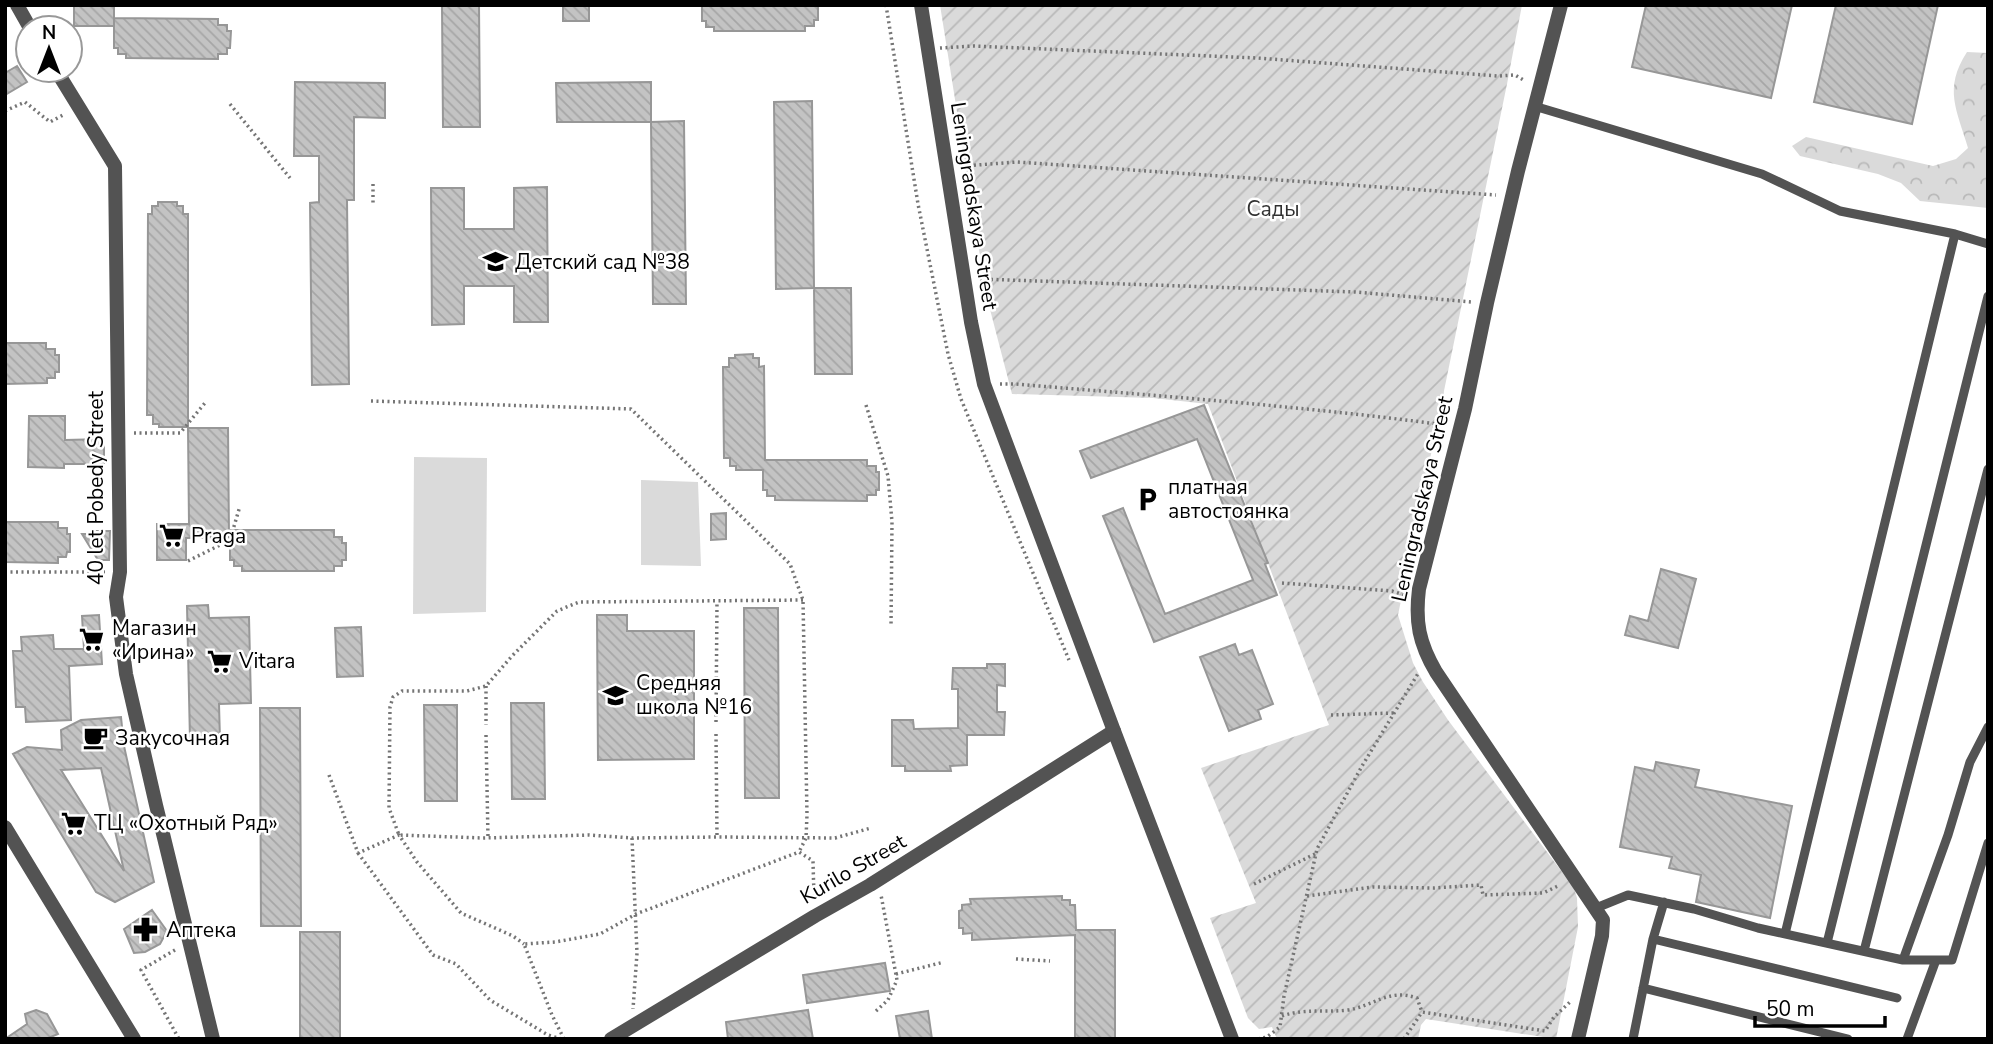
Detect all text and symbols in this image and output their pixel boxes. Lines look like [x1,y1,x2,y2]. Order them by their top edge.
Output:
north arrow [14,14,84,84]
text: N [42,20,56,46]
street label: Leningradskaya Street [944,100,1004,313]
park label: Сады [1246,195,1300,223]
school or university icon: Детский сад №38 [481,248,509,276]
place label: Детский сад №38 [515,248,690,276]
street label: 40 let Pobedy Street [82,390,110,585]
street label: Leningradskaya Street [1385,393,1459,605]
place label: платная автостоянка [1168,473,1289,525]
parking icon: платная автостоянка [1134,485,1162,513]
supermarket icon: Praga [157,522,185,550]
place label: Praga [191,522,246,550]
place label: Магазин «Ирина» [112,614,197,666]
supermarket icon: Магазин «Ирина» [78,626,106,654]
supermarket icon: Vitara [205,647,233,675]
place label: Vitara [238,647,295,675]
place label: Средняя школа №16 [636,669,752,721]
school or university icon: Средняя школа №16 [602,681,630,709]
cafe icon: Закусочная [81,724,109,752]
place label: Закусочная [115,724,230,752]
supermarket icon: ТЦ «Охотный Ряд» [60,809,88,837]
place label: ТЦ «Охотный Ряд» [94,809,278,837]
street label: Kurilo Street [795,827,911,911]
pharmacy icon: Аптека [132,916,160,944]
place label: Аптека [166,916,237,944]
scale bar [1755,984,1884,1028]
text: 50 m [1766,995,1815,1023]

